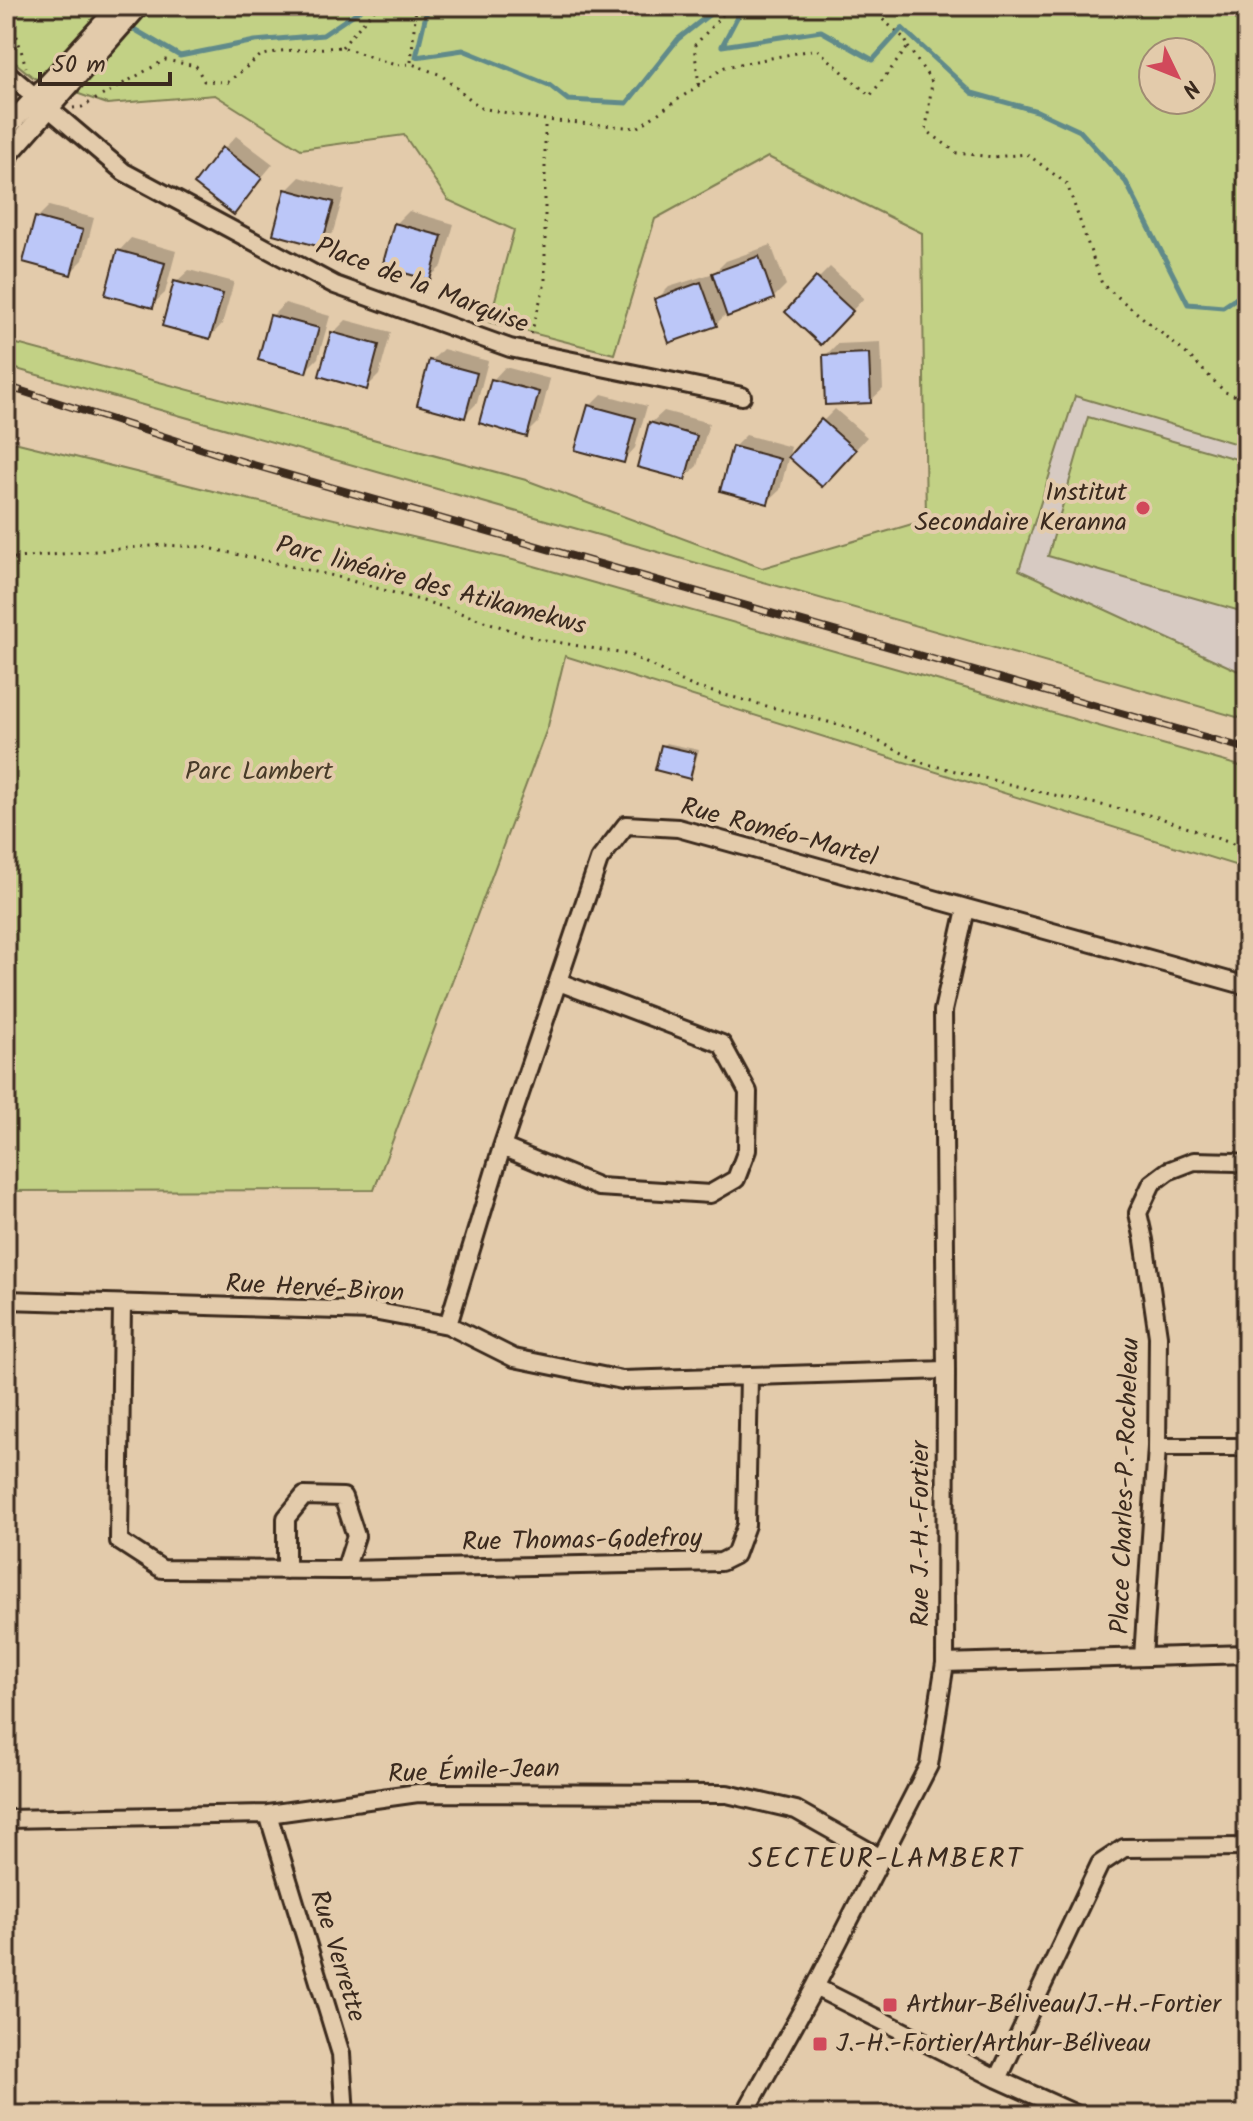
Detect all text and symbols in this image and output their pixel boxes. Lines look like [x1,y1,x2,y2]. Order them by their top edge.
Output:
scale bar [40,36,170,86]
north arrow [1137,36,1217,116]
text: 50 m [52,46,106,85]
text: N [1172,71,1207,105]
street label: Place de la Marquise [309,226,535,346]
place label: Institut Secondaire Keranna [914,472,1128,544]
marker: Institut Secondaire Keranna [1134,499,1152,517]
street label: Parc linéaire des Atikamekws [271,524,591,648]
park label: Parc Lambert [185,751,334,793]
street label: Rue Roméo-Martel [676,787,882,879]
street label: Rue Hervé-Biron [225,1263,405,1315]
street label: Place Charles-P.-Rocheleau [1100,1336,1152,1635]
street label: Rue J.-H.-Fortier [900,1440,942,1627]
street label: Rue Thomas-Godefroy [462,1518,703,1564]
street label: Rue Émile-Jean [387,1748,561,1796]
district label: SECTEUR-LAMBERT [748,1837,1024,1882]
street label: Rue Verrette [297,1885,377,2027]
place label: Arthur-Béliveau/J.-H.-Fortier [906,1984,1222,2026]
marker: Arthur-Béliveau/J.-H.-Fortier [881,1996,899,2014]
place label: J.-H.-Fortier/Arthur-Béliveau [836,2023,1151,2065]
marker: J.-H.-Fortier/Arthur-Béliveau [811,2035,829,2053]

